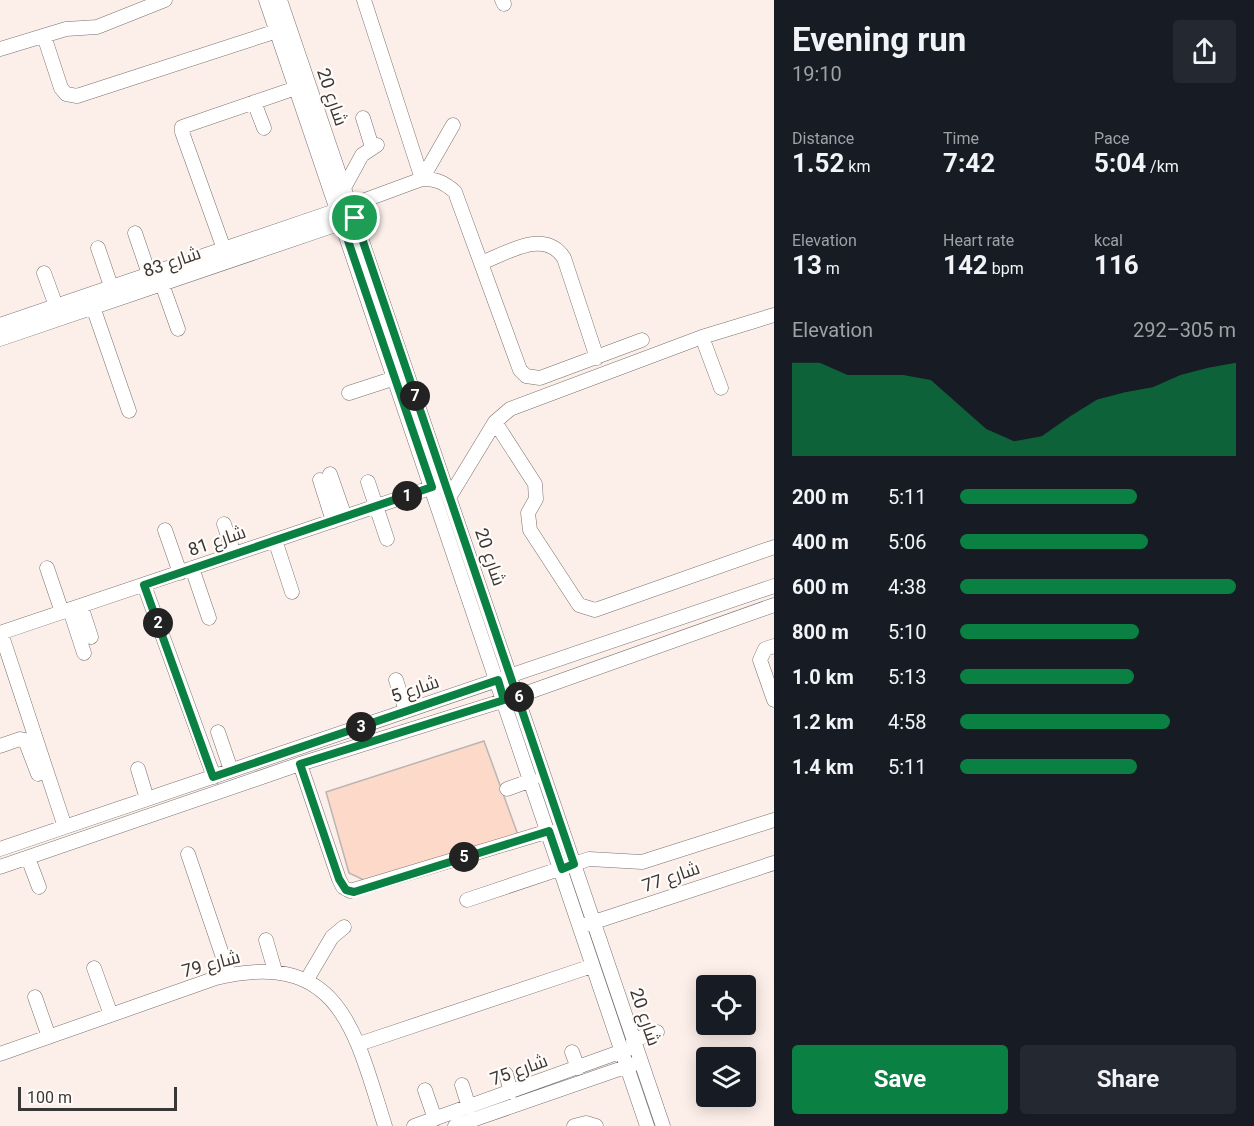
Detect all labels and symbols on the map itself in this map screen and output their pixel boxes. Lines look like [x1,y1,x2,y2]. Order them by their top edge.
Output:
street label: شارع 20 [311,65,352,129]
pin [329,192,380,243]
street label: شارع 83 [140,242,204,283]
pin: 7 [400,381,430,411]
pin: 1 [392,481,422,511]
street label: شارع 81 [185,521,249,562]
street label: شارع 20 [469,525,510,589]
pin: 2 [143,608,173,638]
street label: شارع 5 [388,671,442,708]
pin: 6 [504,682,534,712]
pin: 3 [346,712,376,742]
pin: 5 [449,842,479,872]
street label: شارع 77 [639,857,703,898]
street label: شارع 79 [179,946,243,983]
street label: شارع 20 [624,985,665,1049]
street label: شارع 75 [487,1049,551,1091]
scale bar [18,1084,177,1112]

